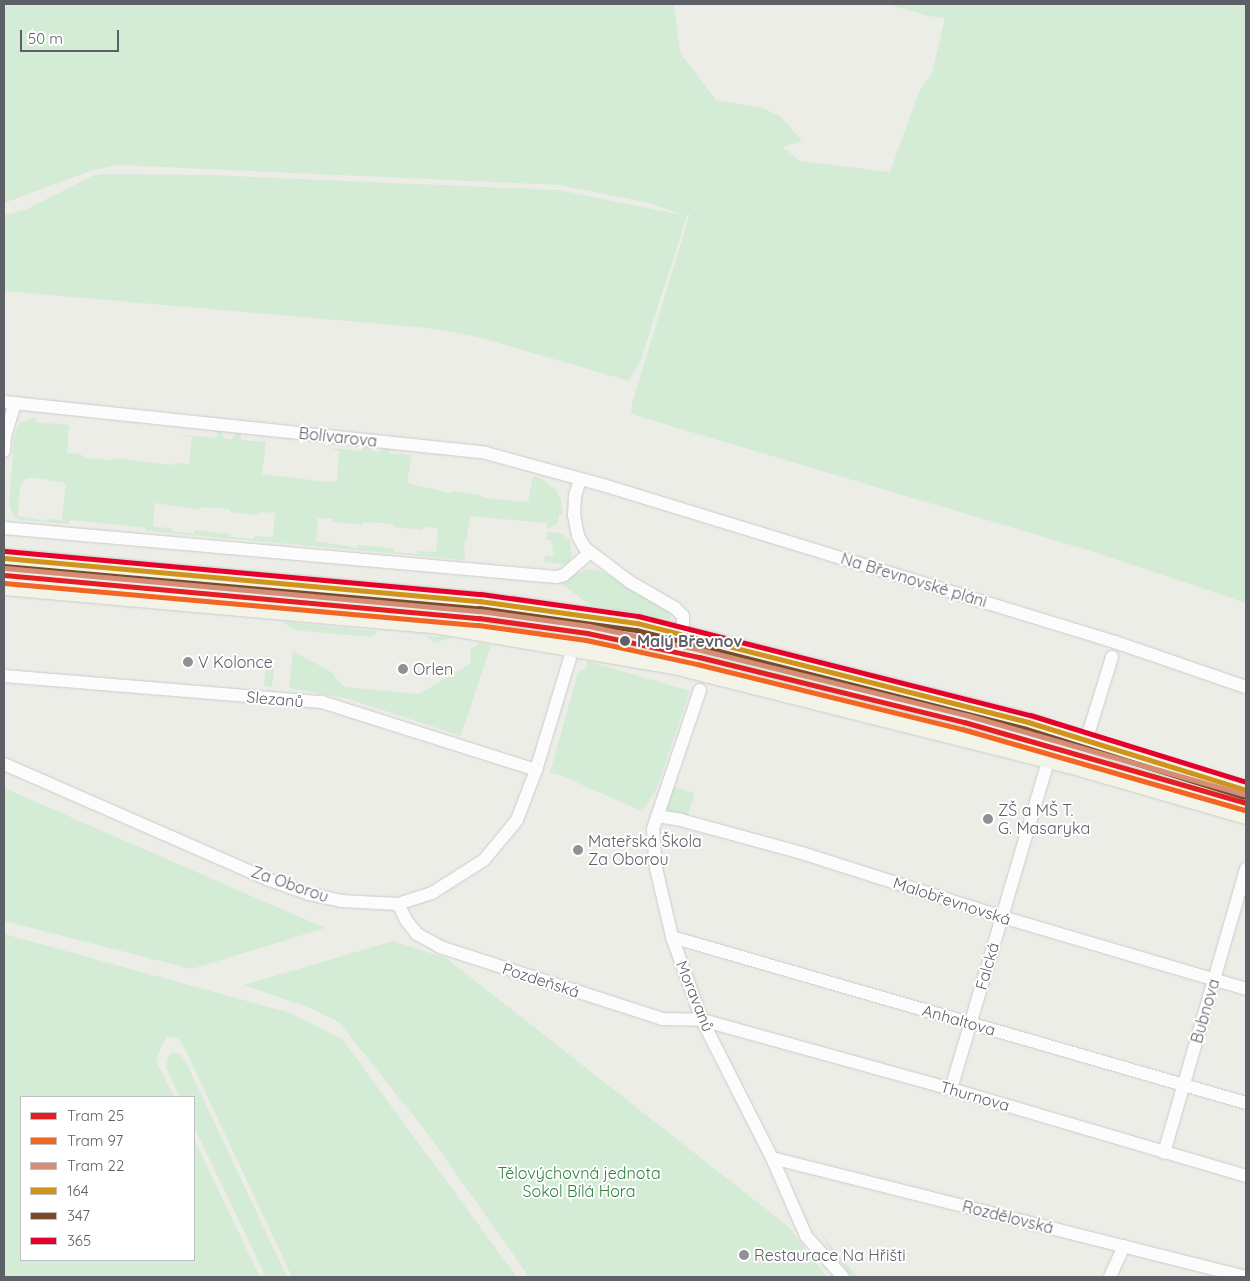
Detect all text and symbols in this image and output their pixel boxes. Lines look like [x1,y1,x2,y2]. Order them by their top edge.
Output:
scale bar [22,20,121,52]
text: 50 m [28,29,63,48]
street label: Bolívarova [298,423,378,451]
street label: Na Břevnovské pláni [839,549,989,611]
place label: Malý Břevnov [637,631,742,651]
marker: Malý Břevnov [617,633,633,649]
place label: V Kolonce [198,652,273,672]
marker: V Kolonce [182,656,194,668]
place label: Orlen [413,659,453,679]
marker: Orlen [397,663,409,675]
street label: Slezanů [246,687,304,711]
place label: ZŠ a MŠ T. G. Masaryka [998,800,1090,838]
marker: ZŠ a MŠ T. G. Masaryka [982,813,994,825]
place label: Mateřská Škola Za Oborou [588,831,702,869]
marker: Mateřská Škola Za Oborou [572,844,584,856]
street label: Za Oborou [249,862,331,906]
street label: Malobřevnovská [891,873,1013,929]
street label: Falcká [971,940,1003,992]
street label: Pozdeňská [500,958,582,1002]
street label: Moravanů [672,958,718,1034]
street label: Bubnova [1187,977,1223,1045]
street label: Anhaltova [920,1000,998,1040]
street label: Thurnova [938,1077,1012,1115]
legend [20,1096,195,1261]
text: Tram 25 [67,1106,124,1125]
text: Tram 97 [67,1131,123,1150]
text: Tram 22 [67,1156,124,1175]
park label: Tělovýchovná jednota Sokol Bílá Hora [497,1163,661,1201]
text: 164 [67,1181,89,1200]
street label: Rozdělovská [960,1196,1056,1238]
text: 347 [67,1206,90,1225]
text: 365 [67,1231,91,1250]
place label: Restaurace Na Hřišti [754,1245,906,1265]
marker: Restaurace Na Hřišti [738,1249,750,1261]

